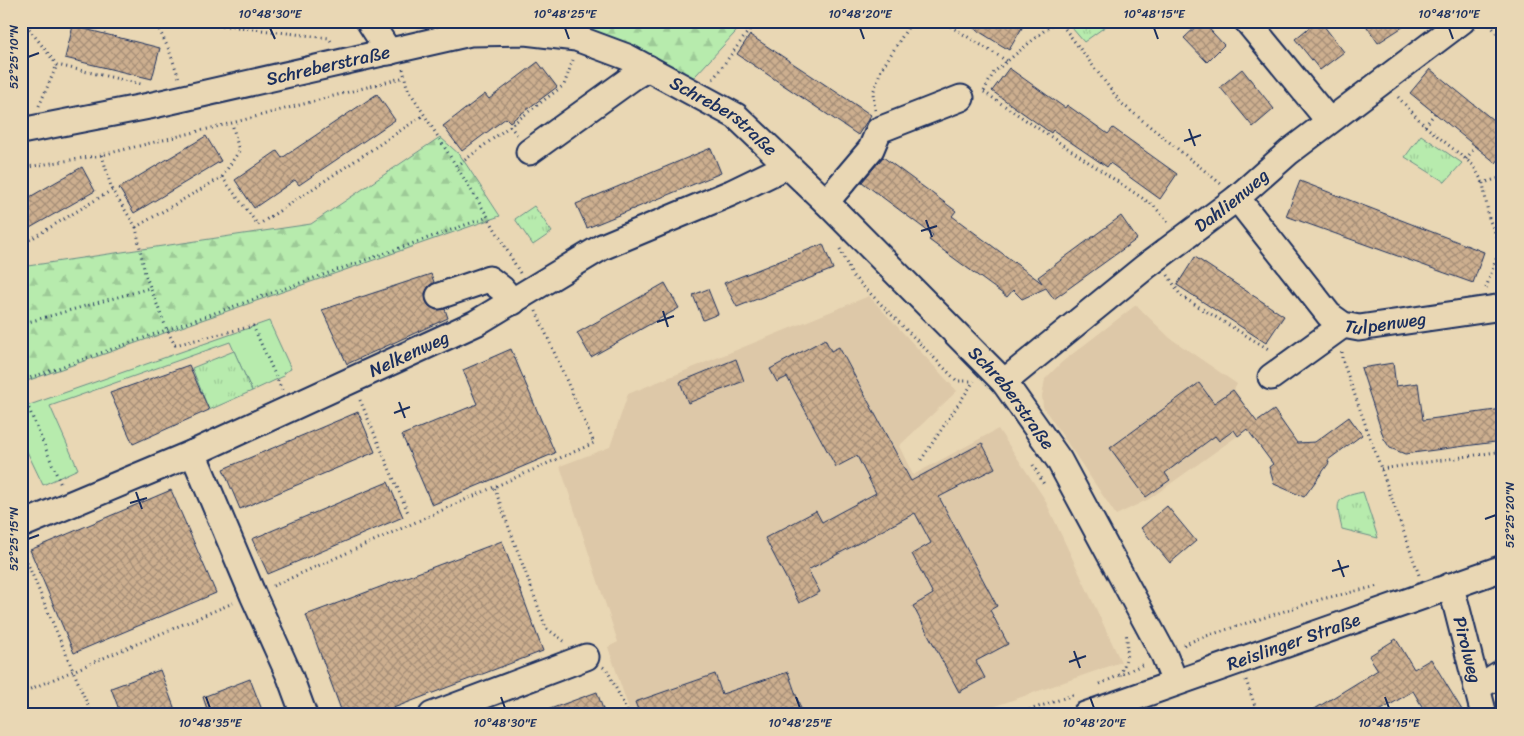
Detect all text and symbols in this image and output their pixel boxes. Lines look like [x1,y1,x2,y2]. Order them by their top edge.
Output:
text: 10°48'30"E [239,3,303,25]
text: 10°48'25"E [534,3,598,25]
text: 10°48'20"E [828,3,893,25]
text: 10°48'15"E [1123,3,1186,25]
text: 10°48'10"E [1418,3,1481,25]
text: 52°25'10"N [3,24,25,89]
street label: Schreberstraße [263,36,393,95]
street label: Schreberstraße [664,67,785,164]
street label: Dahlienweg [1187,161,1276,241]
street label: Tulpenweg [1342,302,1428,344]
street label: Nelkenweg [363,321,454,386]
street label: Schreberstraße [960,338,1063,457]
text: 52°25'20"N [1499,481,1521,548]
text: 52°25'15"N [3,506,25,571]
street label: Reislinger Straße [1222,603,1365,680]
street label: Pirolweg [1443,613,1491,686]
text: 10°48'35"E [179,712,243,734]
text: 10°48'30"E [474,712,538,734]
text: 10°48'25"E [769,712,833,734]
text: 10°48'20"E [1062,712,1127,734]
text: 10°48'15"E [1358,712,1421,734]

